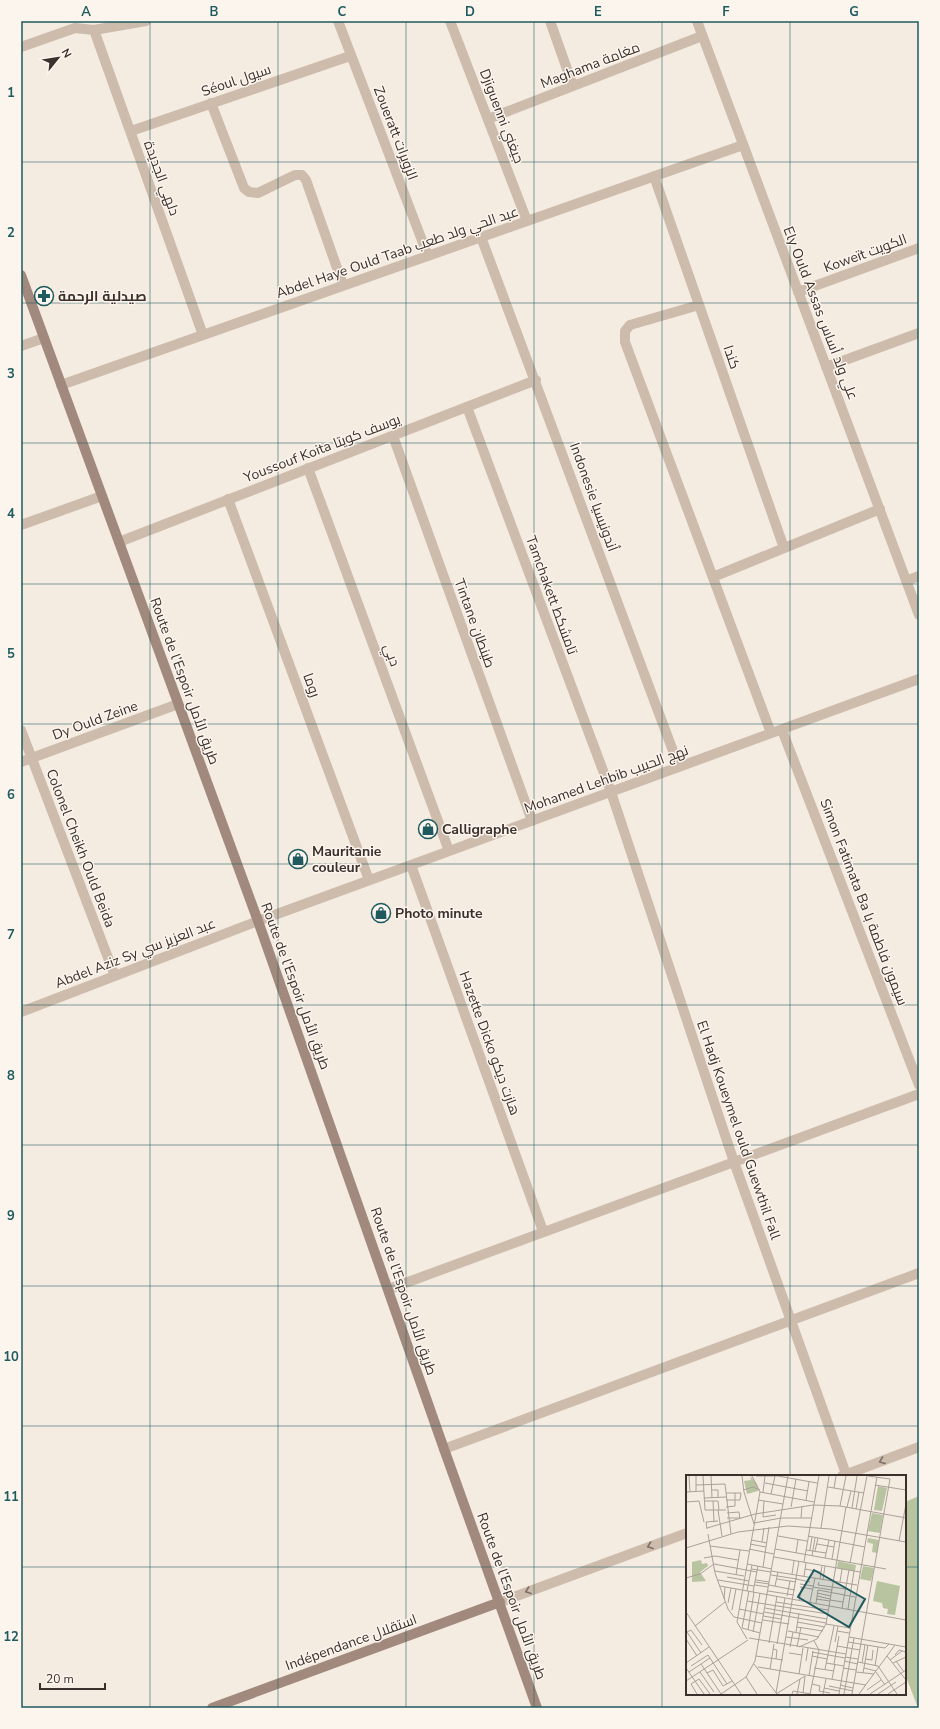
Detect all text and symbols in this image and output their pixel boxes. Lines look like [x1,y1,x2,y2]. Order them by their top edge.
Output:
text: A [81,3,91,21]
text: B [210,3,219,21]
text: C [338,3,347,21]
text: D [465,3,475,21]
text: E [594,3,602,21]
text: F [722,3,730,21]
text: G [849,3,859,21]
north arrow [38,38,78,78]
street label: Maghama مغامة [538,38,643,93]
text: N [58,46,75,61]
street label: Séoul سيول [199,60,274,101]
street label: Djiguenni جيغني [473,66,528,167]
text: 1 [7,84,15,102]
street label: Zoueratt الزويرات [369,84,422,183]
street label: دلهي الجديدة [137,138,184,219]
street label: Abdel Haye Ould Taab عبد الحي ولد طعب [273,202,522,305]
text: 2 [7,224,15,242]
street label: Ely Ould Assas علي ولد أساس [777,224,862,403]
street label: Koweït الكويت [821,230,909,277]
pharmacy icon: صيدلية الرحمة [33,285,55,307]
place label: صيدلية الرحمة [58,287,147,306]
street label: كندا [719,343,744,372]
text: 3 [7,365,15,383]
street label: Youssouf Koita يوسف كويتا [240,410,403,488]
street label: Indonesie أندونيسيا [565,440,622,555]
text: 4 [7,505,15,523]
street label: Tamchakett تامشكط [521,533,582,658]
street label: Tintane طينطان [450,576,499,670]
street label: Route de l’Espoir طريق الأمل [145,595,224,767]
street label: دبي [377,641,404,670]
text: 5 [7,645,15,663]
street label: روما [298,670,325,700]
street label: Dy Ould Zeine [50,696,141,745]
street label: Mohamed Lehbib نهج الحبيب [521,741,691,818]
street label: Colonel Cheikh Ould Beida [41,766,120,930]
text: 6 [7,786,15,804]
street label: Simon Fatimata Ba سيمون فاطمة با [815,796,912,1008]
shop icon: Calligraphe [417,818,439,840]
place label: Calligraphe [442,820,518,839]
place label: Mauritanie couleur [312,842,382,877]
shop icon: Mauritanie couleur [287,848,309,870]
street label: Route de l’Espoir طريق الأمل [256,900,335,1072]
shop icon: Photo minute [370,902,392,924]
place label: Photo minute [395,904,483,923]
street label: Abdel Aziz Sy عبد العزيز سي [52,914,219,994]
text: 7 [7,926,15,944]
street label: Hazette Dicko هازت ديكو [455,968,524,1118]
street label: El Hadj Koueymel ould Guewthil Fall [692,1018,785,1243]
text: 8 [7,1067,15,1085]
street label: Route de l’Espoir طريق الأمل [366,1205,441,1378]
text: 9 [7,1207,15,1225]
text: 10 [3,1348,19,1366]
one-way arrow [879,1456,886,1464]
inset map [686,1475,906,1695]
text: 11 [3,1488,19,1506]
street label: Route de l’Espoir طريق الأمل [472,1510,551,1682]
one-way arrow [647,1542,654,1550]
one-way arrow [525,1587,532,1595]
street label: Indépendance استقلال [283,1610,420,1675]
text: 12 [3,1628,19,1646]
scale bar [40,1665,105,1691]
text: 20 m [46,1671,74,1687]

